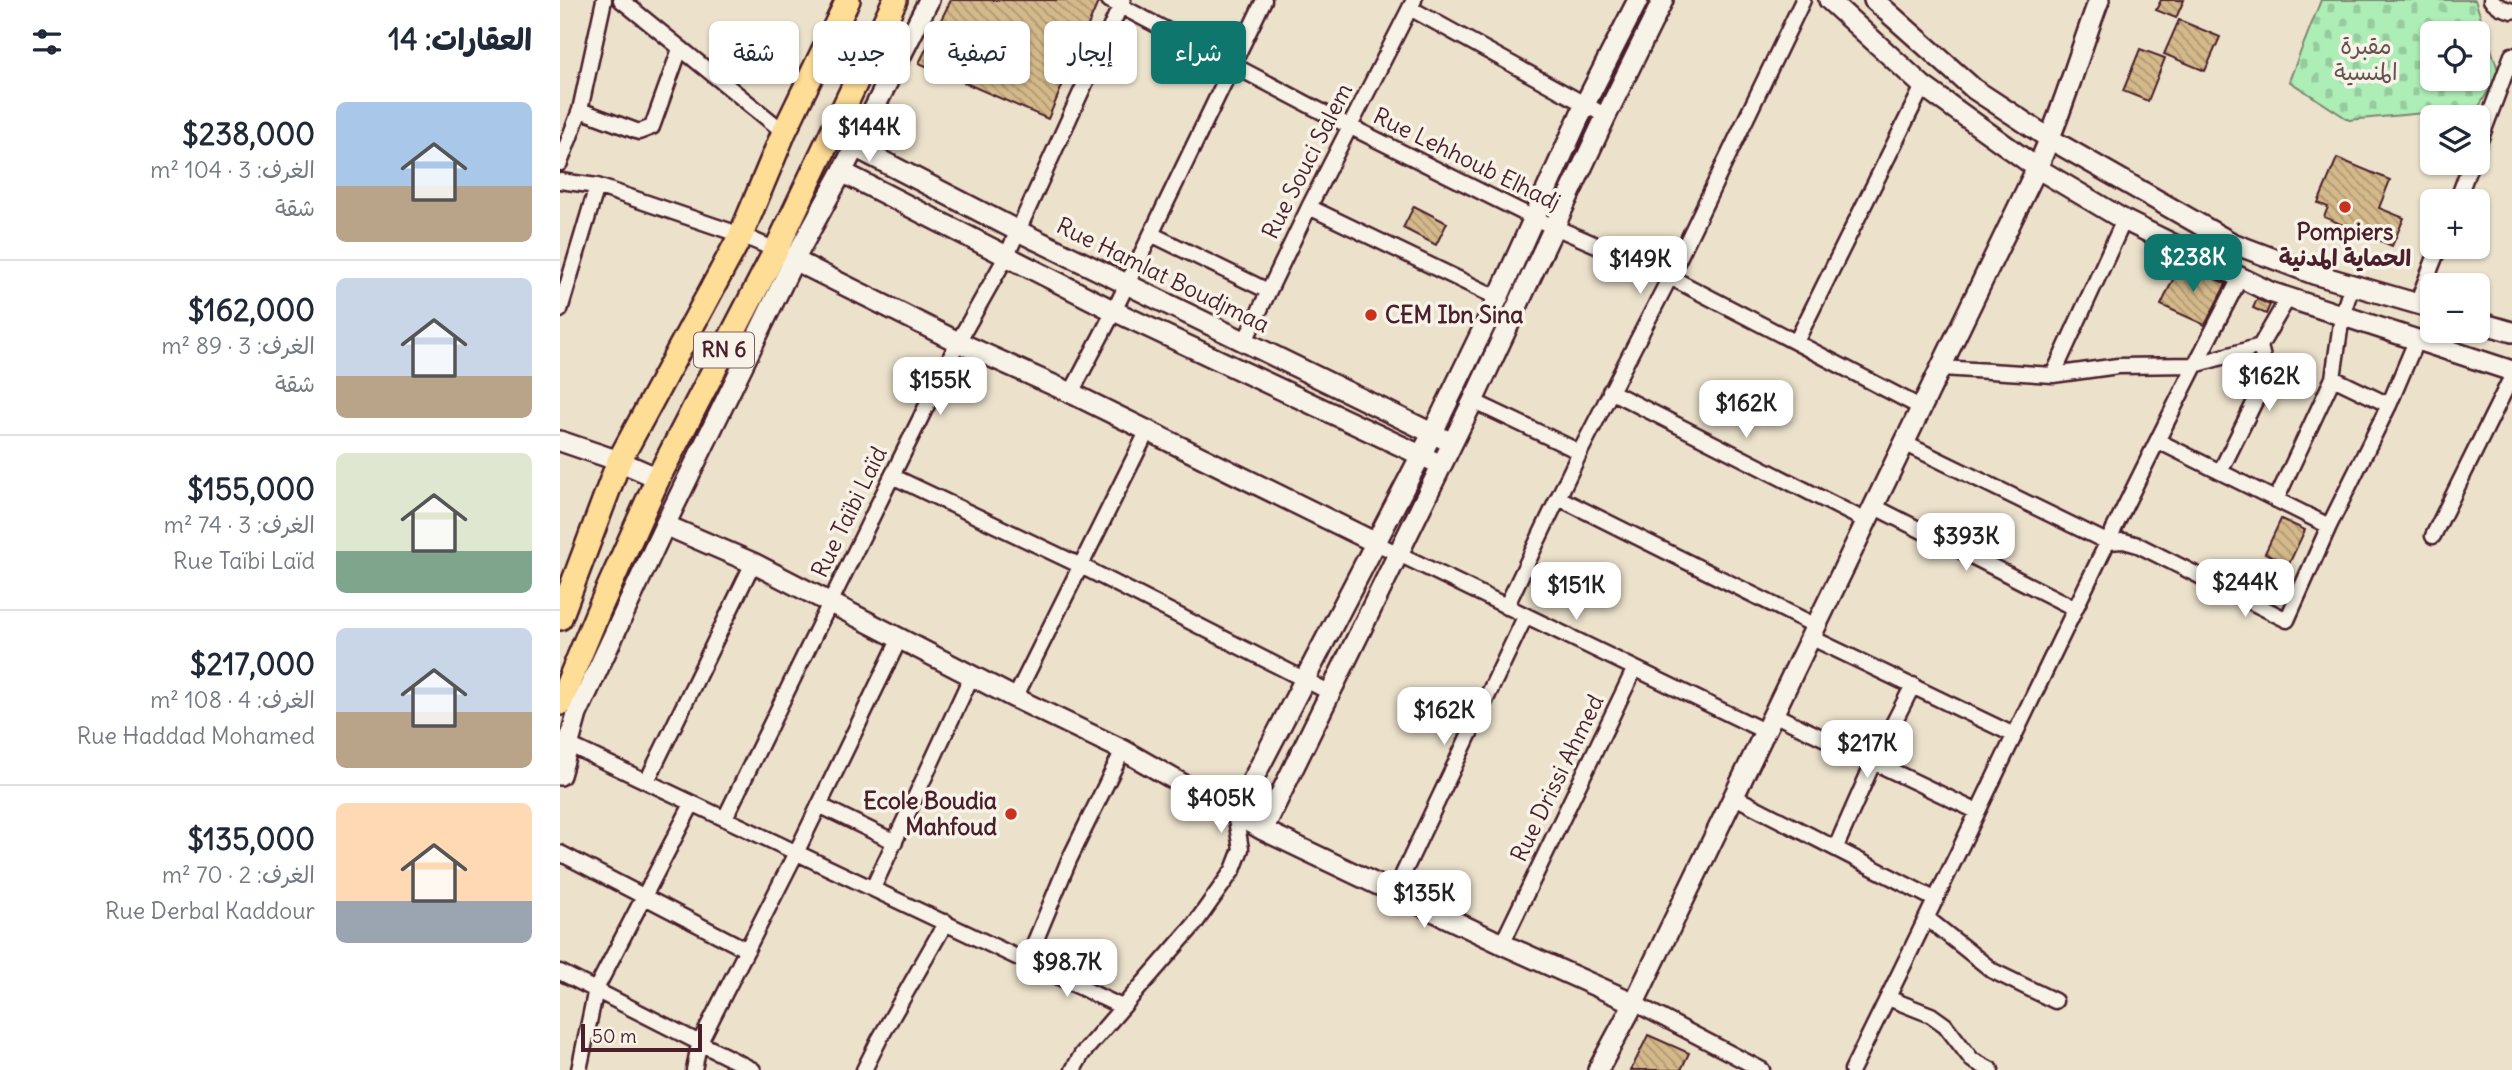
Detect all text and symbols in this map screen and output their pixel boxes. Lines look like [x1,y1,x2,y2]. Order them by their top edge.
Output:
text: العقارات: 14 [388,20,532,58]
chip: شقة [709,21,799,84]
chip: جديد [813,21,910,84]
chip: تصفية [924,21,1030,84]
chip: إيجار [1044,21,1137,84]
chip: شراء [1151,21,1246,84]
map controls [2420,21,2490,343]
button: locate [2420,21,2490,91]
icon: filters [28,23,66,61]
park label: مقبرة المنسية [2334,31,2398,86]
street label: Rue Souci Salem [1255,78,1358,243]
street label: Rue Lehhoub Elhadj [1369,101,1566,216]
pin: $144K [820,104,918,164]
button: layers [2420,105,2490,175]
text: $144K [838,112,900,141]
text: $238,000 [182,115,315,153]
icon: home [392,130,476,214]
text: الغرف: 3 · 104 m² [150,155,315,184]
button: + [2420,189,2490,259]
text: شقة [275,193,315,222]
marker: Pompiers الحماية المدنية [2337,199,2353,215]
street label: Rue Hamlat Boudjmaa [1052,210,1274,339]
place label: Pompiers الحماية المدنية [2279,217,2411,272]
pin: $238K [2144,234,2242,294]
pin: $149K [1591,236,1689,296]
text: $238K [2160,242,2226,271]
text: $149K [1609,244,1671,273]
button: − [2420,273,2490,343]
text: $162,000 [188,291,315,329]
place label: CEM Ibn Sina [1385,300,1524,329]
icon: home [392,306,476,390]
marker: CEM Ibn Sina [1363,307,1379,323]
text: الغرف: 3 · 89 m² [161,331,315,360]
road number: RN 6 [694,332,754,368]
pin: $162K [2220,354,2318,413]
pin: $155K [891,358,989,417]
text: $162K [2238,361,2300,390]
text: $155K [909,365,971,394]
text: شقة [275,369,315,398]
pin: $162K [1697,380,1795,440]
text: $162K [1715,388,1777,417]
street label: Rue Taïbi Laïd [804,442,893,582]
text: $155,000 [187,470,315,508]
icon: home [392,481,476,565]
text: الغرف: 3 · 74 m² [164,510,315,539]
pin: $393K [1917,514,2015,573]
text: $393K [1933,521,1999,550]
text: Rue Taïbi Laïd [173,546,315,575]
pin: $244K [2196,560,2294,619]
pin: $151K [1527,562,1625,622]
text: $244K [2212,567,2278,596]
text: $151K [1547,570,1605,599]
text: $217,000 [190,645,315,683]
icon: home [392,656,476,740]
text: الغرف: 4 · 108 m² [150,685,315,714]
pin: $162K [1395,688,1493,747]
street label: Rue Drissi Ahmed [1504,690,1610,866]
text: $162K [1413,695,1475,724]
pin: $217K [1818,720,1916,780]
text: Rue Haddad Mohamed [77,721,315,750]
text: $217K [1837,728,1897,757]
pin: $405K [1172,776,1270,835]
text: $405K [1187,783,1255,812]
place label: Ecole Boudia Mahfoud [863,786,997,841]
marker: Ecole Boudia Mahfoud [1003,806,1019,822]
text: $135,000 [187,820,315,858]
icon: home [392,831,476,915]
text: الغرف: 2 · 70 m² [162,860,315,889]
pin: $135K [1375,870,1473,930]
text: $135K [1393,878,1455,907]
text: Rue Derbal Kaddour [105,896,315,925]
pin: $98.7K [1010,940,1124,999]
text: $98.7K [1032,947,1102,976]
scale bar [581,1021,702,1053]
text: 50 m [592,1024,637,1048]

